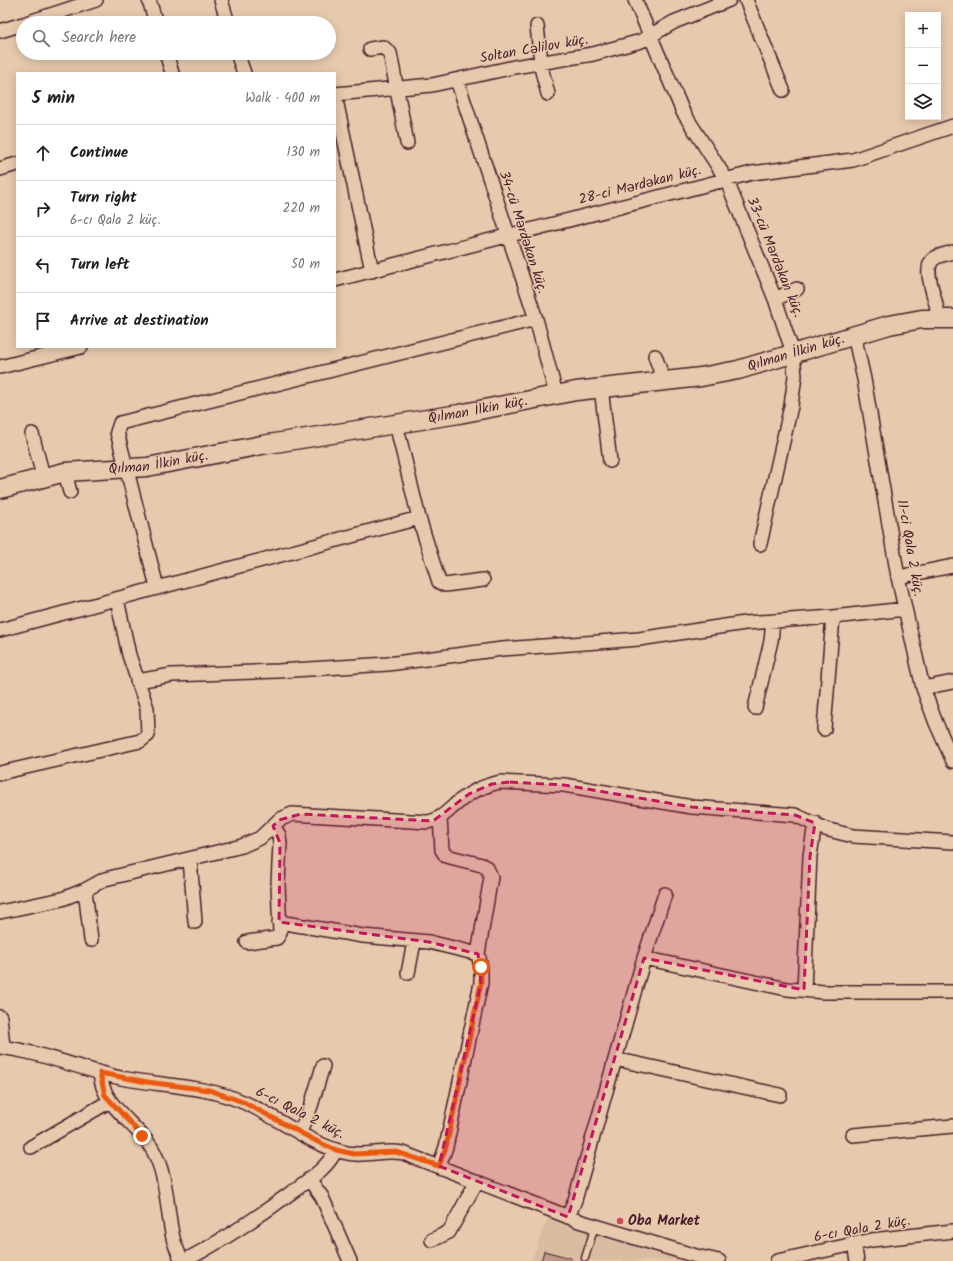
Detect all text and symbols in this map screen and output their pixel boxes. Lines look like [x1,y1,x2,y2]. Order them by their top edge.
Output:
map controls [905,12,941,120]
button: + [905,12,941,48]
search box [16,16,336,60]
text: Search here [62,26,136,50]
icon: search [30,27,52,49]
street label: Soltan Cəlilov küç. [478,29,590,69]
button: − [905,48,941,84]
button: layers [905,84,941,120]
text: 5 min [32,85,75,112]
text: Walk · 400 m [245,88,320,109]
text: Continue [70,141,128,165]
icon: ahead [32,142,54,164]
text: 130 m [286,142,320,163]
street label: 28-ci Mərdəkan küç. [576,159,704,211]
street label: 34-cü Mərdəkan küç. [493,168,553,296]
text: Turn right [70,186,137,210]
street label: 33-cü Mərdəkan küç. [741,193,809,321]
icon: right [32,198,54,220]
text: 220 m [283,198,320,219]
text: 6-cı Qala 2 küç. [70,210,160,231]
text: Turn left [70,253,130,277]
icon: left [32,254,54,276]
text: 50 m [291,254,320,275]
text: Arrive at destination [70,309,209,333]
icon: arrive [32,310,54,332]
street label: Qılman İlkin küç. [745,328,847,378]
street label: Qılman İlkin küç. [427,390,529,430]
street label: Qılman İlkin küç. [108,445,210,480]
street label: 11-ci Qala 2 küç. [891,498,929,598]
route start [472,958,490,976]
street label: 6-cı Qala 2 küç. [252,1081,348,1145]
route end [133,1127,151,1145]
place label: Oba Market [628,1210,701,1232]
street label: 6-cı Qala 2 küç. [812,1210,912,1248]
marker: Oba Market [615,1216,625,1226]

